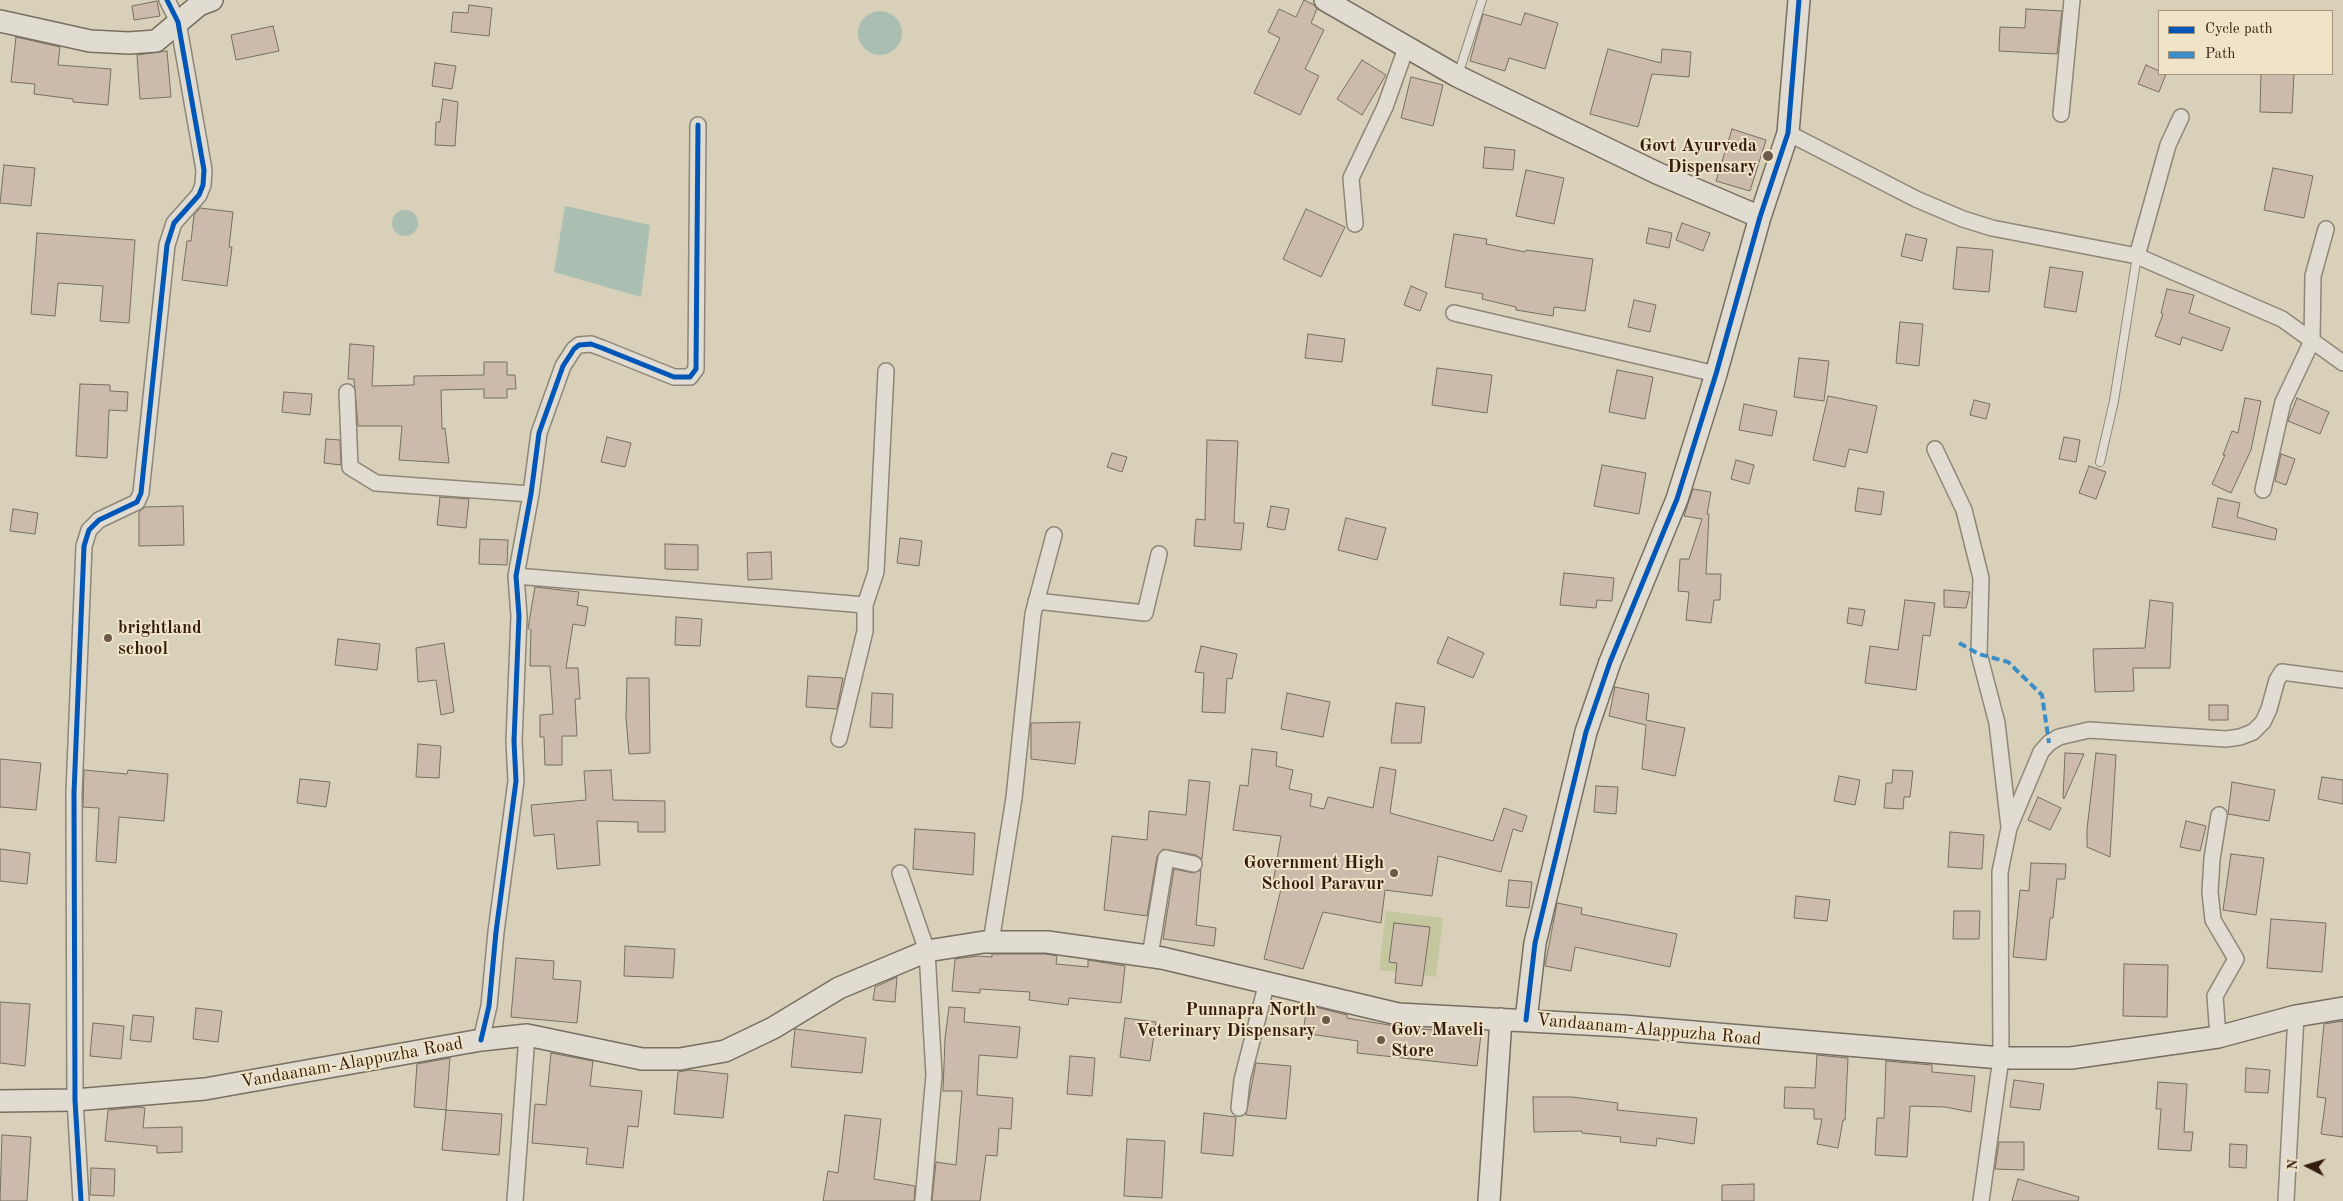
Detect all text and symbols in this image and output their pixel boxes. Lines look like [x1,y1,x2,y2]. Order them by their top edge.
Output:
legend [2158,10,2333,75]
text: Cycle path [2205,22,2273,37]
text: Path [2205,47,2235,62]
place label: Govt Ayurveda Dispensary [1639,135,1757,178]
marker: Govt Ayurveda Dispensary [1761,149,1775,163]
place label: brightland school [118,617,202,660]
marker: brightland school [102,632,114,644]
place label: Government High School Paravur [1244,852,1384,894]
marker: Government High School Paravur [1388,867,1400,879]
place label: Punnapra North Veterinary Dispensary [1136,999,1316,1042]
street label: Vandaanam-Alappuzha Road [1536,1009,1762,1051]
marker: Punnapra North Veterinary Dispensary [1320,1014,1332,1026]
place label: Gov. Maveli Store [1391,1019,1484,1062]
street label: Vandaanam-Alappuzha Road [239,1033,465,1093]
marker: Gov. Maveli Store [1375,1034,1387,1046]
north arrow [2283,1141,2333,1191]
text: N [2286,1159,2300,1171]

